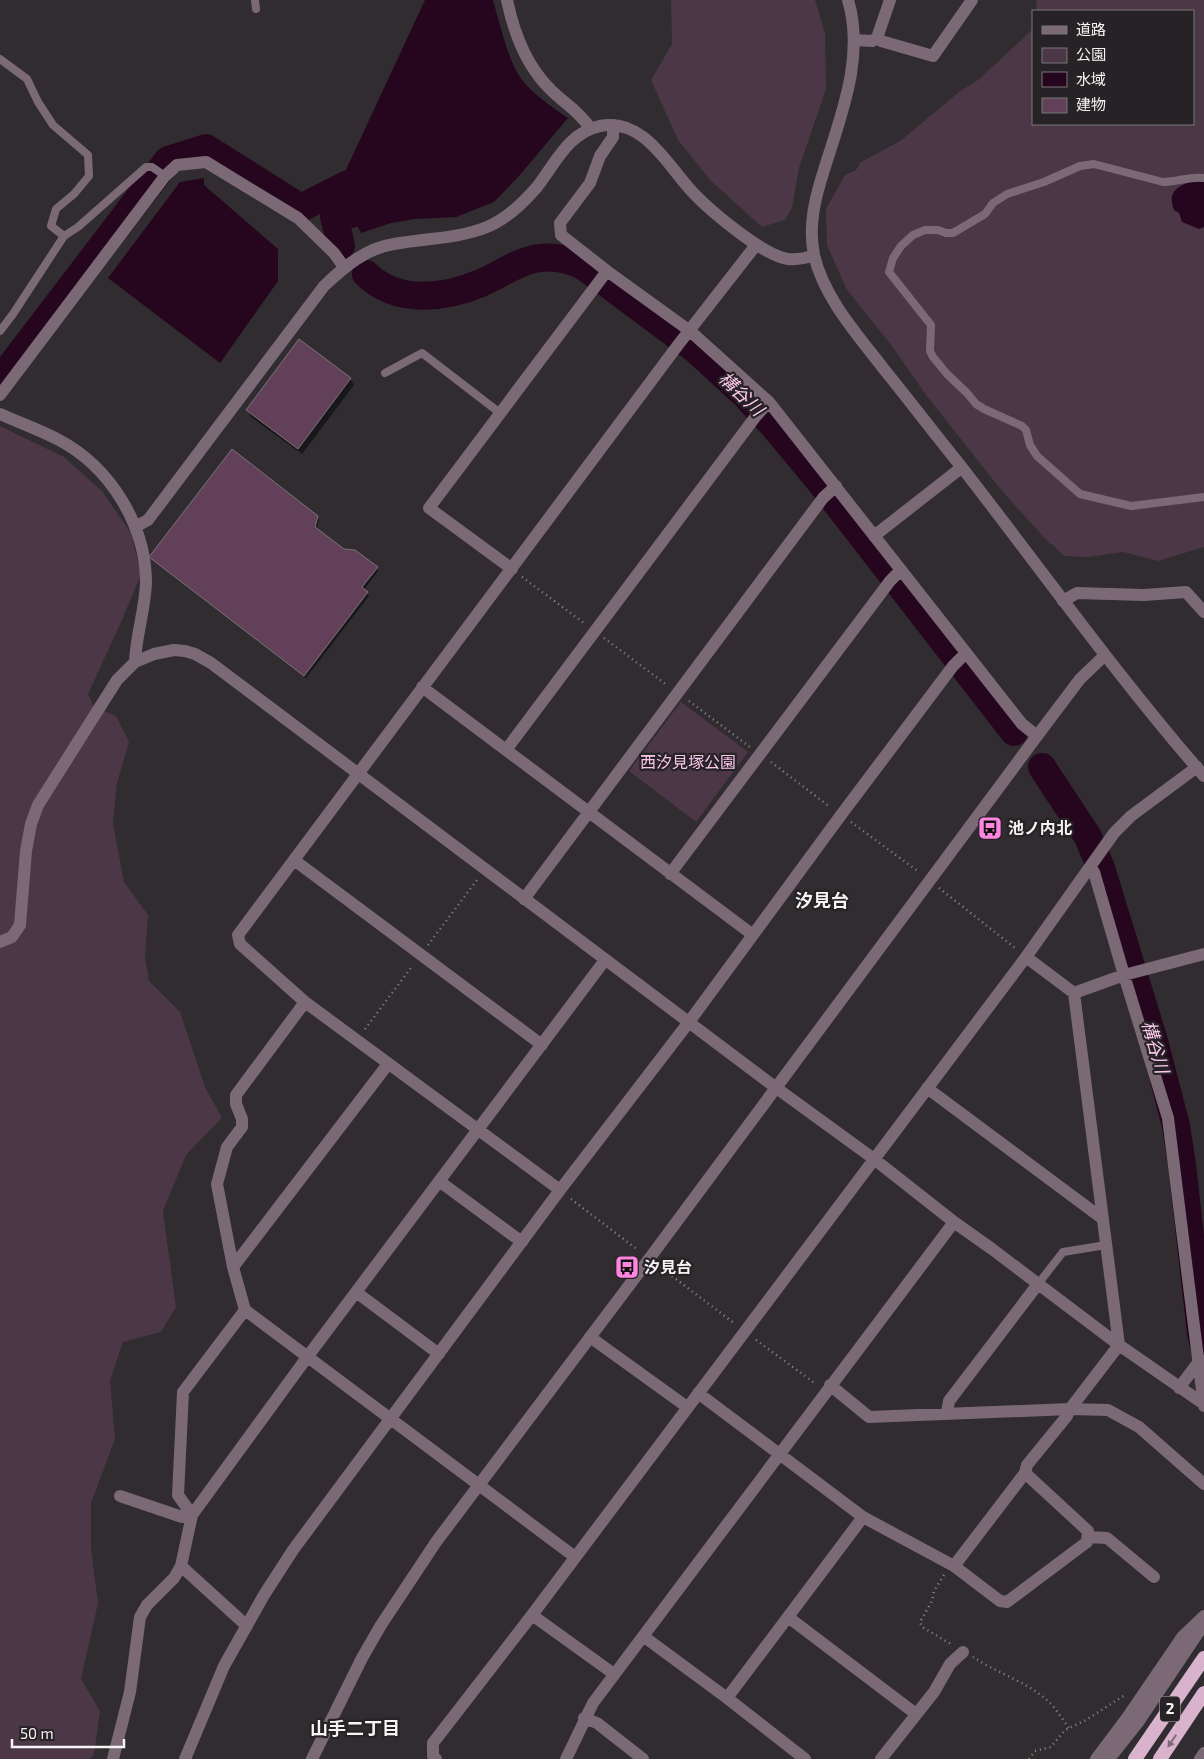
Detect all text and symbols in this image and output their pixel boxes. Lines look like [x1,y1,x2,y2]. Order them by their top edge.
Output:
legend [1032,10,1194,125]
text: 道路 [1076,20,1106,38]
text: 公園 [1076,45,1106,63]
text: 水域 [1076,70,1106,88]
text: 建物 [1076,95,1106,113]
water label: 構谷川 [715,367,770,421]
park label: 西汐見塚公園 [640,752,736,771]
bus stop icon: 池ノ内北 [977,815,1003,841]
place label: 池ノ内北 [1008,818,1072,837]
district label: 汐見台 [795,889,849,911]
water label: 構谷川 [1138,1018,1175,1078]
bus stop icon: 汐見台 [614,1254,640,1280]
place label: 汐見台 [644,1257,692,1276]
road number: 2 [1160,1696,1180,1722]
scale bar [12,1716,125,1748]
district label: 山手二丁目 [310,1717,400,1739]
text: 50 m [20,1724,54,1742]
one-way arrow [1167,1734,1177,1747]

